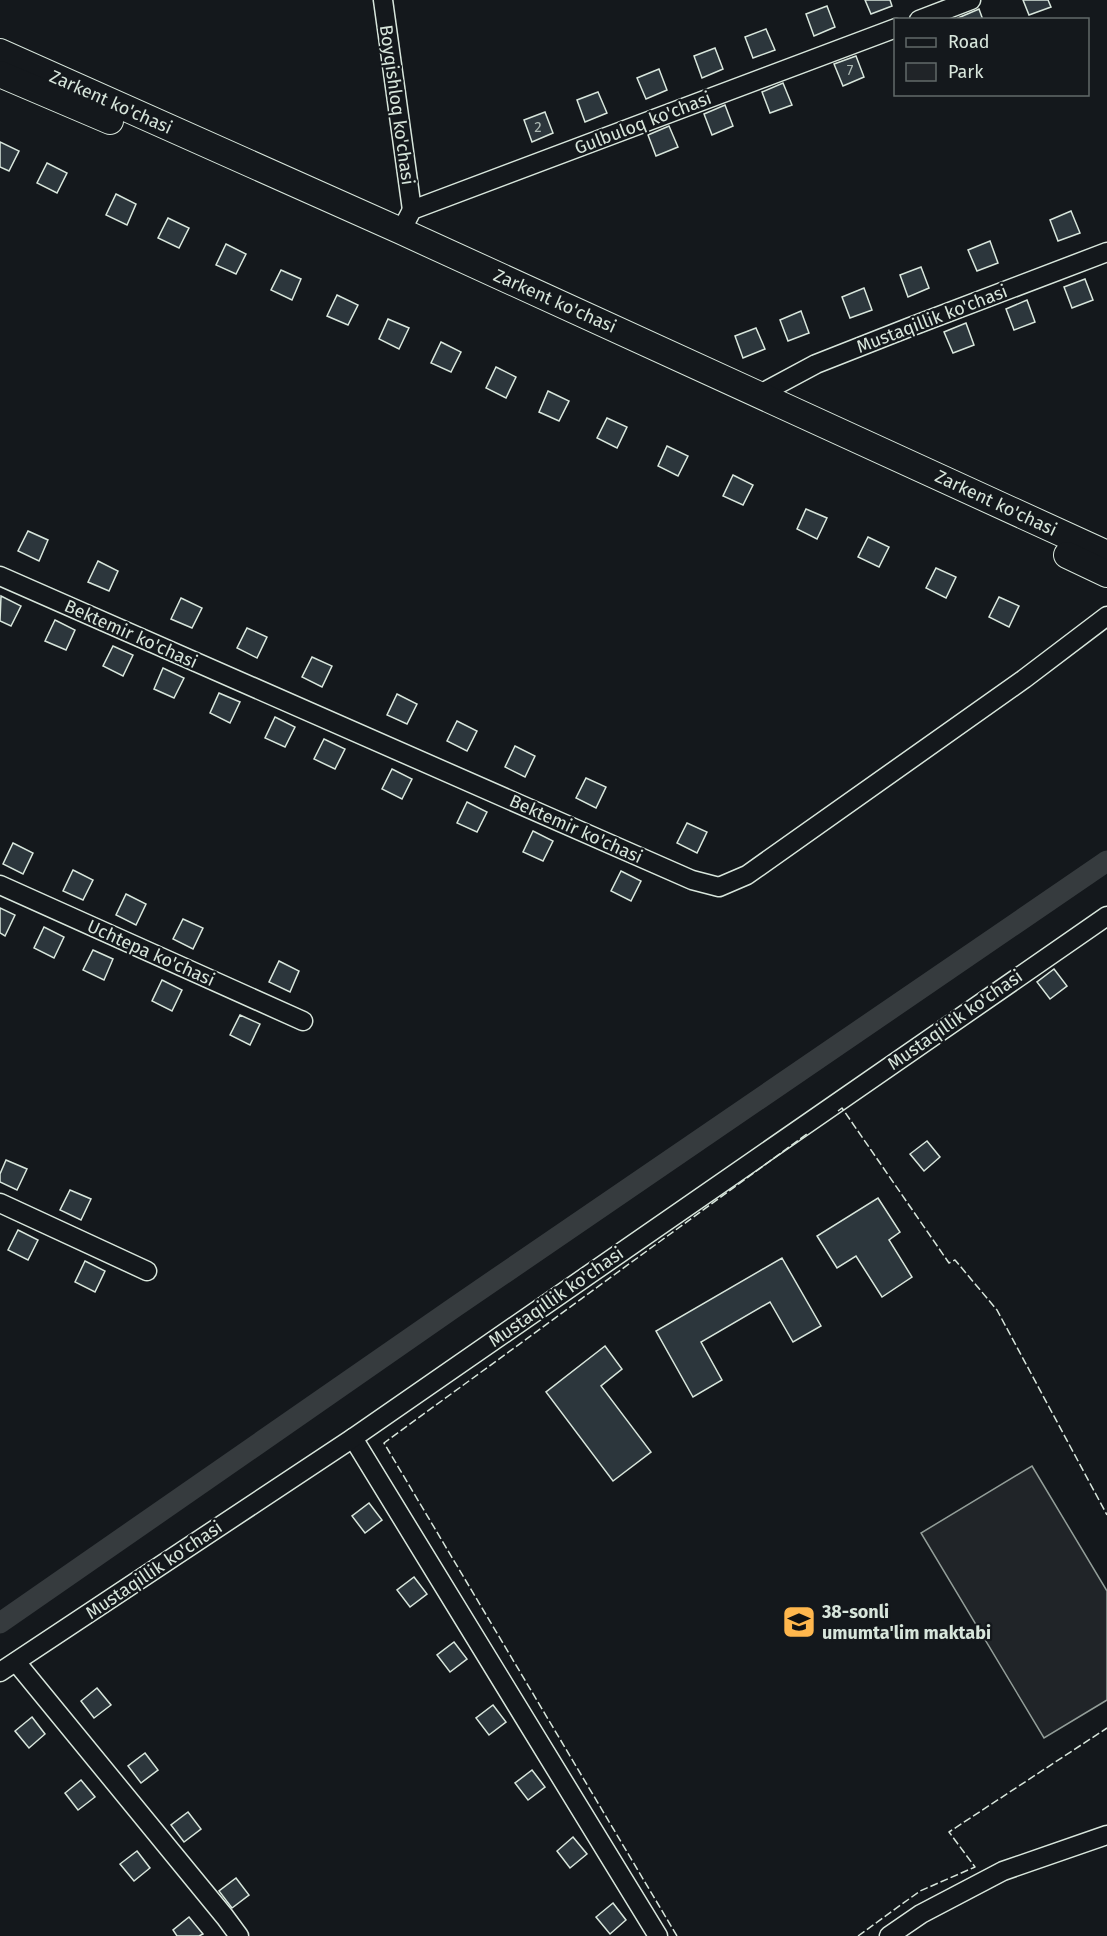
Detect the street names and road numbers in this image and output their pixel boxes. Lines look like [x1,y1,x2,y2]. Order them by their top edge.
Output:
street label: Boyqishloq ko'chasi [375,23,419,187]
street label: Zarkent ko'chasi [46,65,176,139]
street label: Gulbuloq ko'chasi [571,87,715,159]
street label: Zarkent ko'chasi [490,264,620,338]
street label: Mustaqillik ko'chasi [853,280,1011,358]
street label: Zarkent ko'chasi [932,465,1060,541]
street label: Bektemir ko'chasi [61,595,201,673]
street label: Bektemir ko'chasi [506,790,646,868]
street label: Uchtepa ko'chasi [84,915,218,991]
street label: Mustaqillik ko'chasi [883,965,1027,1075]
street label: Mustaqillik ko'chasi [484,1242,628,1352]
street label: Mustaqillik ko'chasi [82,1516,226,1624]

